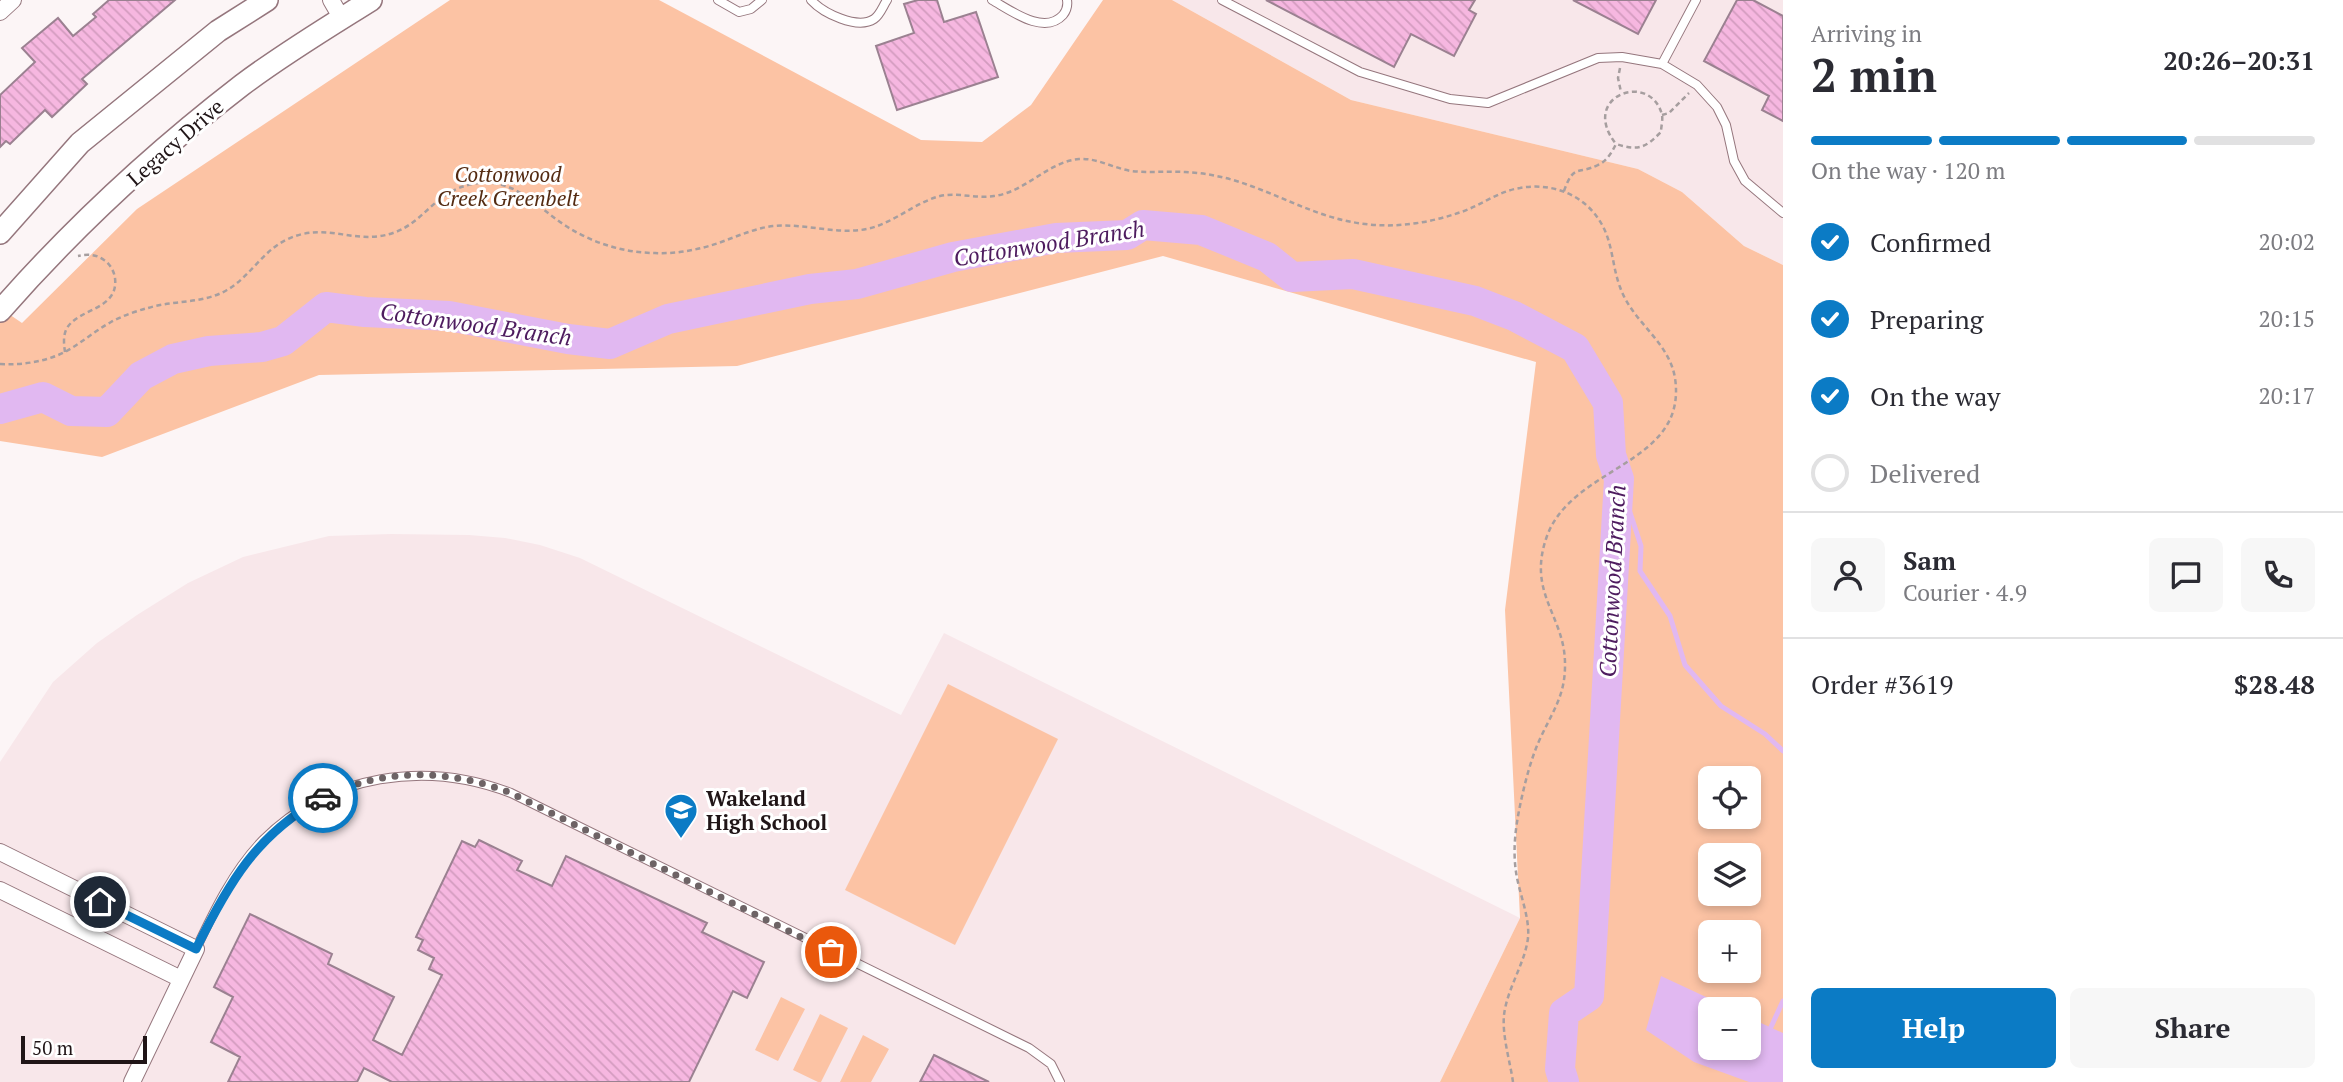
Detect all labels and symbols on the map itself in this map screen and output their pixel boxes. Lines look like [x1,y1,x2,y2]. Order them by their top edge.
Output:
street label: Legacy Drive [121,92,229,192]
park label: Cottonwood Creek Greenbelt [437,160,580,212]
water label: Cottonwood Branch [951,213,1147,273]
water label: Cottonwood Branch [378,295,574,353]
water label: Cottonwood Branch [1591,484,1633,678]
courier [288,763,358,833]
place label: Wakeland High School [706,784,827,836]
school or university icon: Wakeland High School [662,791,700,840]
pin [70,872,130,932]
pin [801,922,861,982]
scale bar [21,1033,147,1065]

